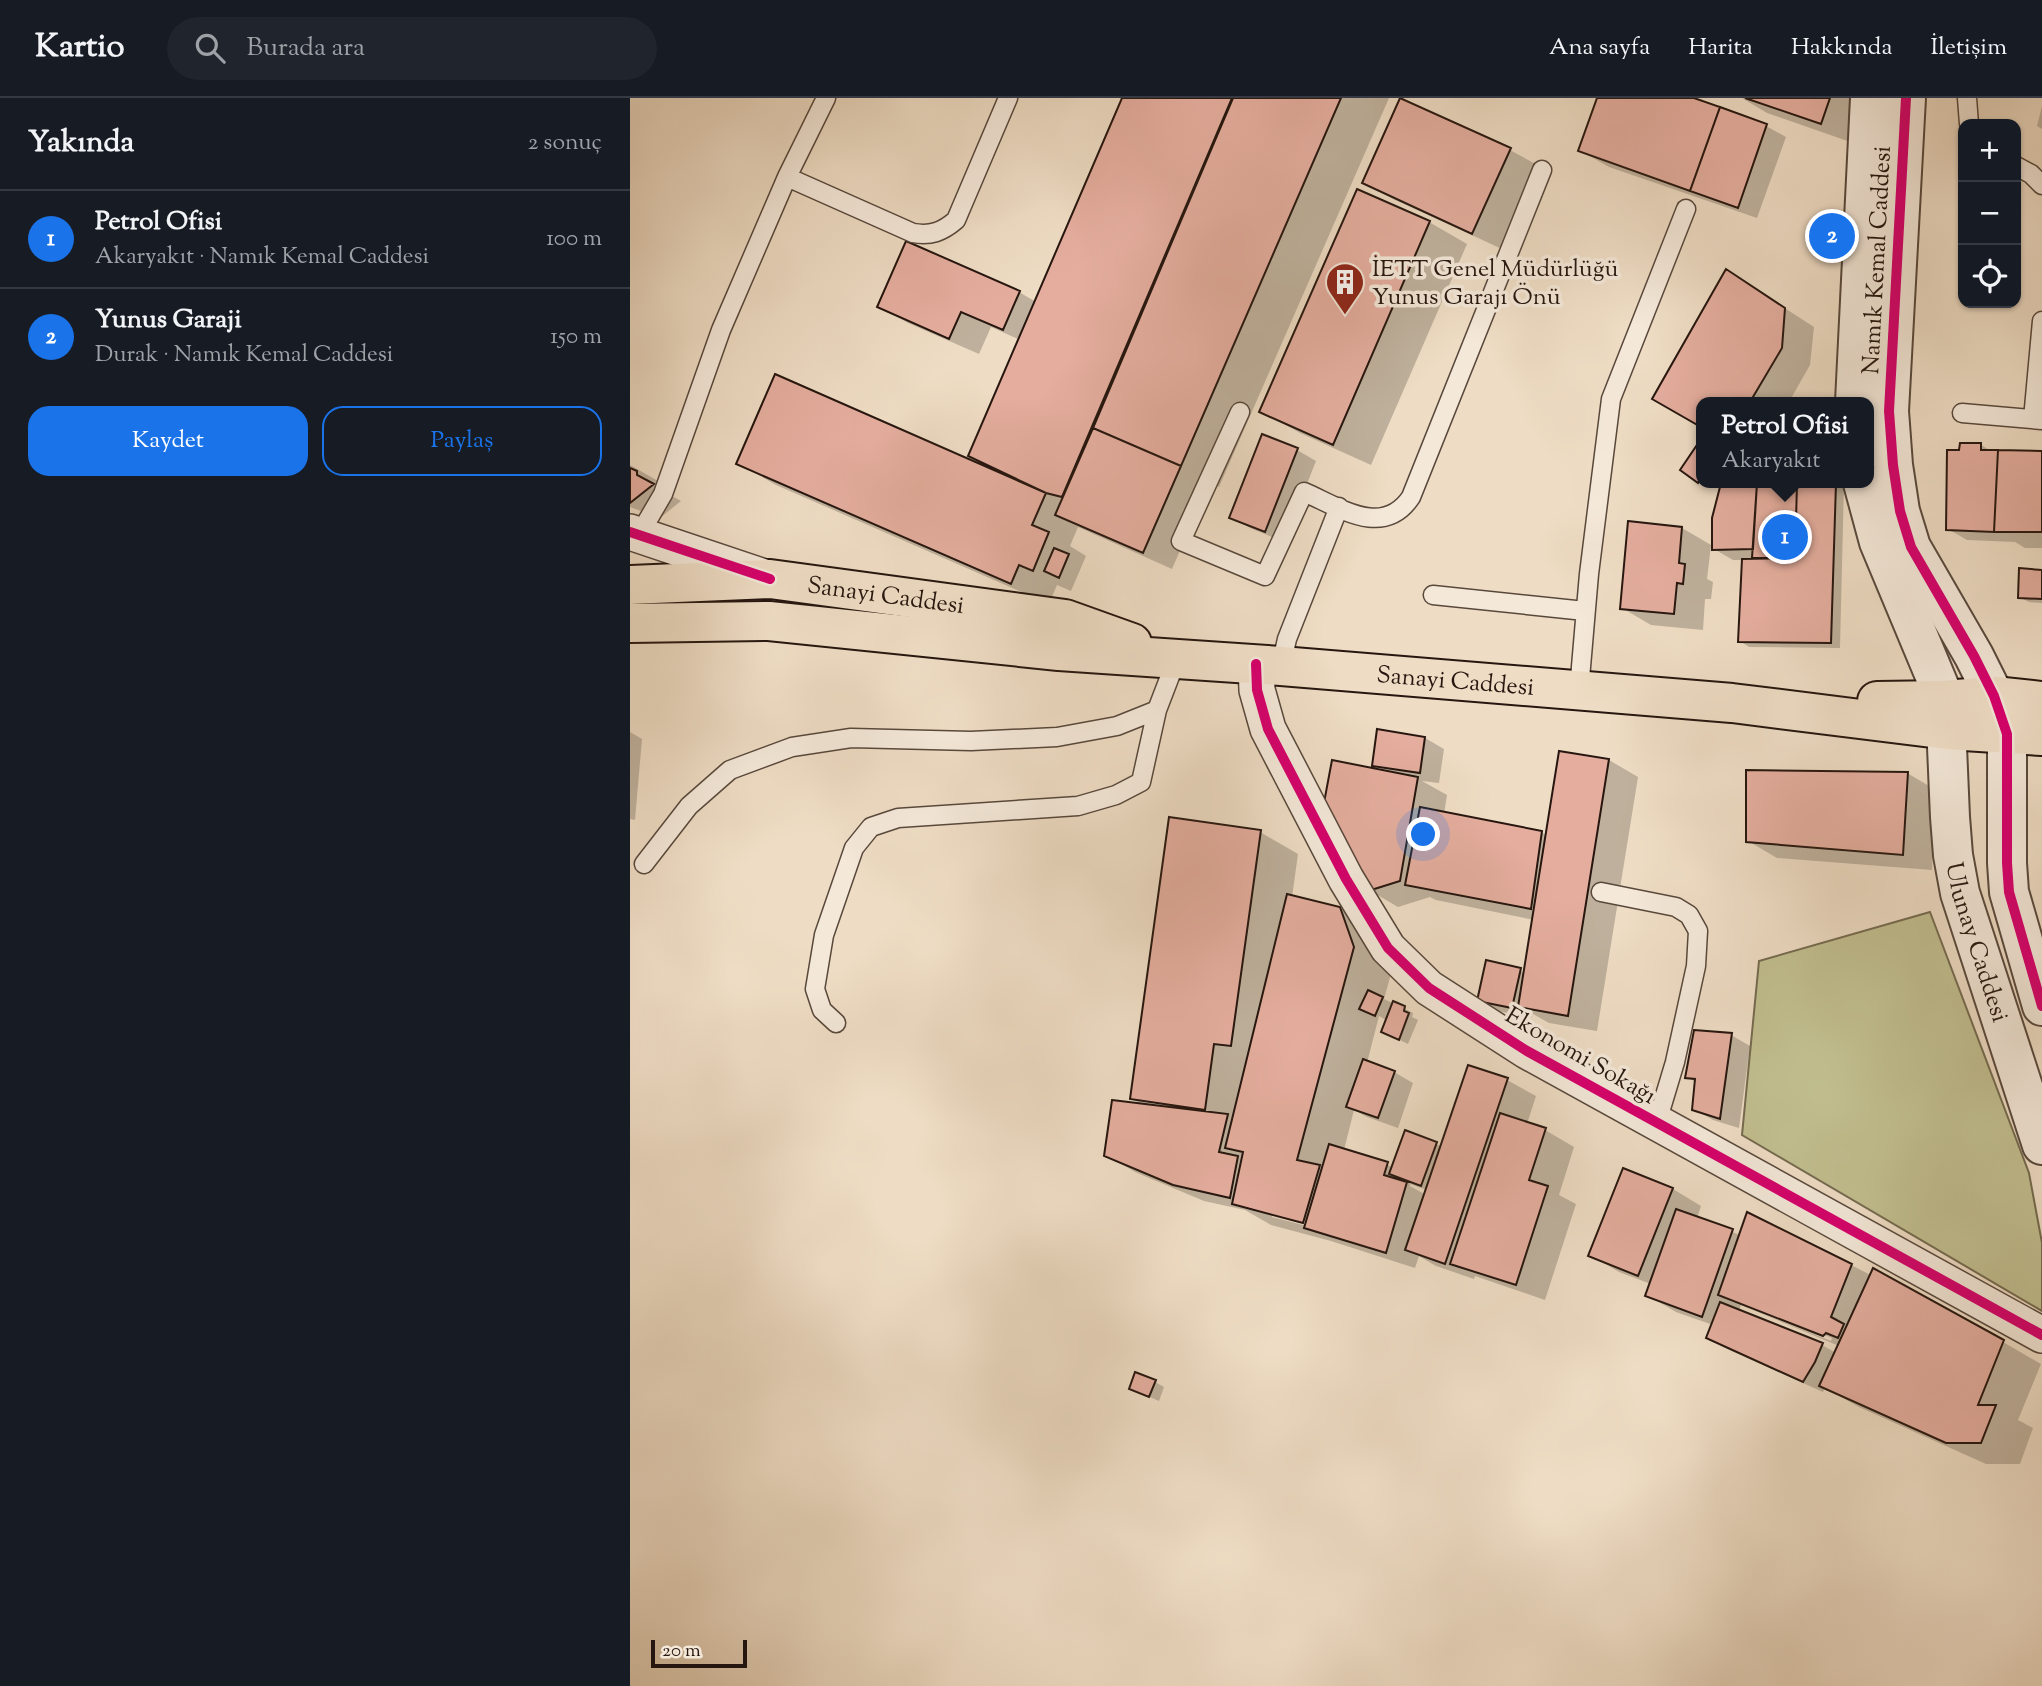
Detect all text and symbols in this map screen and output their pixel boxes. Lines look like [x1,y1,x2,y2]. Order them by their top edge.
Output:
search box [167,17,657,80]
text: Kartio [35,24,125,72]
icon: search [191,29,229,67]
text: Burada ara [247,30,365,67]
text: Ana sayfa [1549,31,1650,65]
text: Harita [1688,31,1753,65]
text: Hakkında [1791,31,1892,65]
text: İletişim [1930,31,2007,65]
map controls [1958,119,2021,308]
button: + [1958,119,2021,182]
text: Yakında [28,122,134,165]
text: 2 sonuç [528,127,602,160]
street label: Namık Kemal Caddesi [1855,145,1901,375]
button: − [1958,182,2021,245]
text: Petrol Ofisi [95,204,222,241]
pin: 2 [1809,210,1855,262]
text: 1 [47,223,55,256]
text: 100 m [546,223,602,256]
text: Akaryakıt · Namık Kemal Caddesi [95,241,429,274]
button: locate [1958,245,2021,308]
place label: İETT Genel Müdürlüğü Yunus Garajı Önü [1372,253,1618,315]
building icon: İETT Genel Müdürlüğü Yunus Garajı Önü [1324,261,1366,316]
text: Yunus Garaji [95,302,242,339]
text: 2 [46,321,56,354]
text: 150 m [550,321,602,354]
text: Durak · Namık Kemal Caddesi [95,339,393,372]
popup [1696,397,1874,488]
button: Kaydet [28,406,308,476]
button: Paylaş [322,406,602,476]
text: Petrol Ofisi [1721,408,1849,445]
text: Akaryakıt [1721,445,1820,478]
pin: 1 [1762,511,1808,563]
street label: Sanayi Caddesi [805,569,966,624]
street label: Sanayi Caddesi [1375,659,1536,706]
your location [1406,817,1440,851]
street label: Ulunay Caddesi [1936,860,2016,1027]
street label: Ekonomi Sokağı [1498,1000,1662,1114]
scale bar [651,1637,747,1669]
text: 20 m [662,1638,701,1665]

